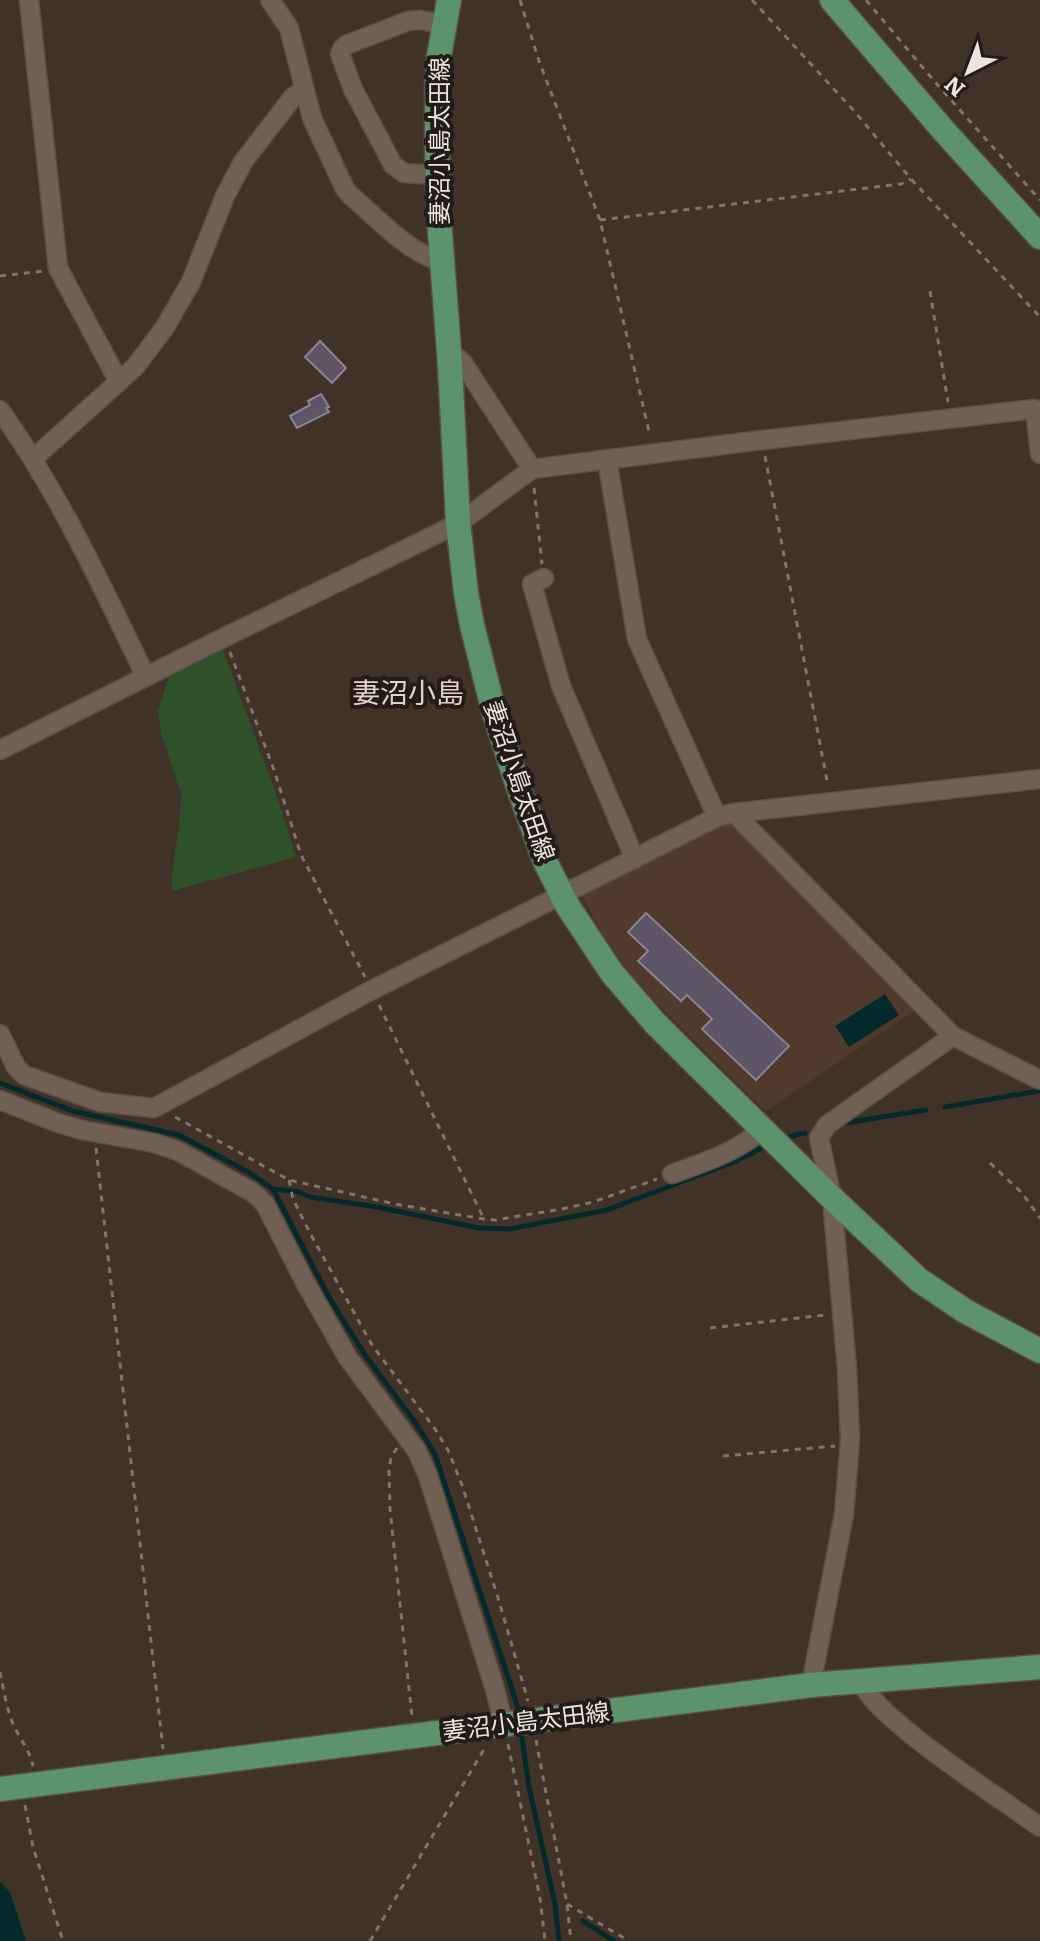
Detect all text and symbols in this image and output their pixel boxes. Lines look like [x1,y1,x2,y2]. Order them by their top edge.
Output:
north arrow [928,32,1008,112]
street label: 妻沼小島太田線 [420,57,455,225]
text: N [936,70,972,106]
district label: 妻沼小島 [352,670,464,712]
street label: 妻沼小島太田線 [477,695,565,865]
street label: 妻沼小島太田線 [440,1692,611,1747]

